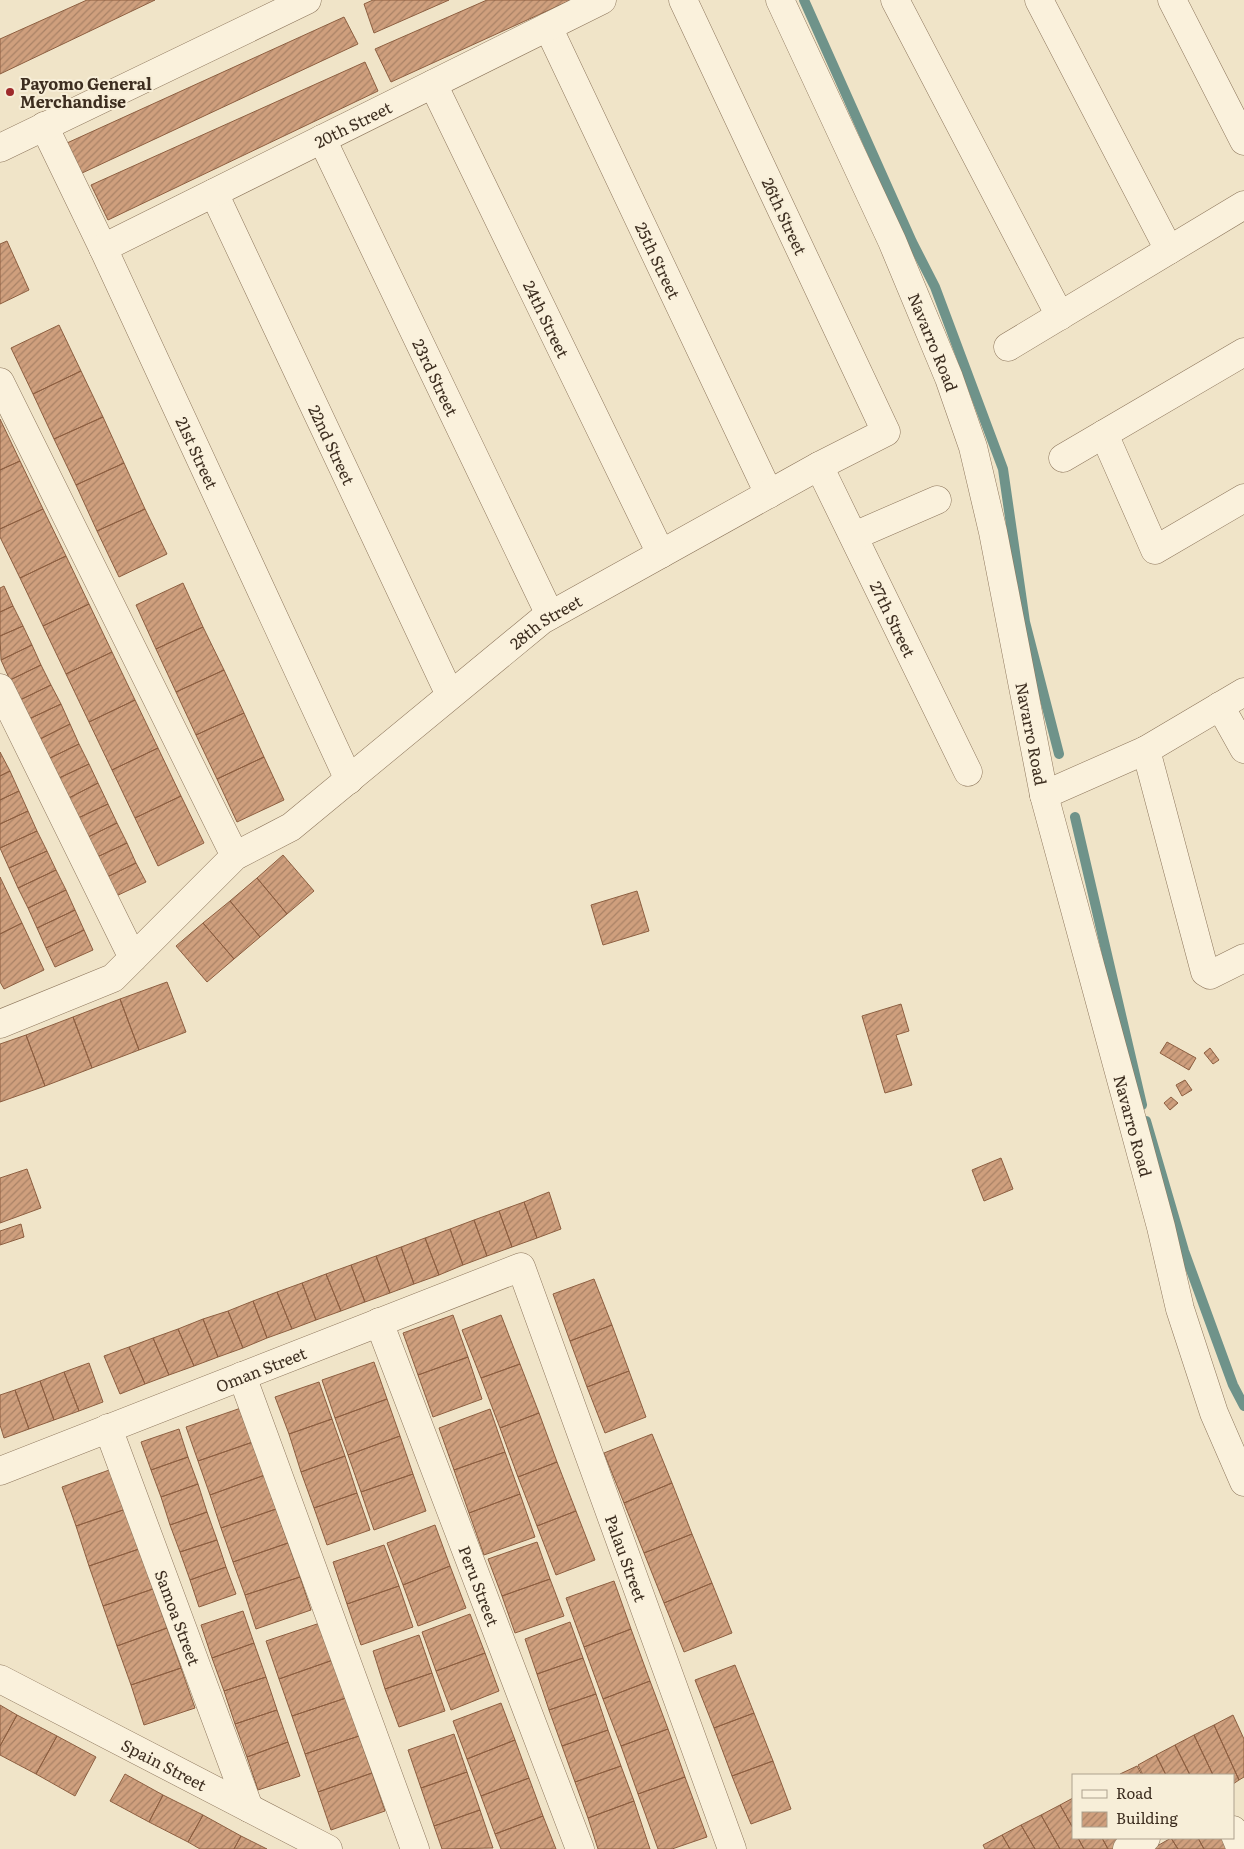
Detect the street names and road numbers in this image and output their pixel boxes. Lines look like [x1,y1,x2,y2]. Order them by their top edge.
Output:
street label: 20th Street [310,94,396,153]
street label: 26th Street [757,173,814,259]
street label: 25th Street [630,218,687,303]
street label: 24th Street [518,276,576,362]
street label: Navarro Road [903,289,965,395]
street label: 23rd Street [407,334,465,420]
street label: 22nd Street [303,401,362,489]
street label: 21st Street [171,413,225,493]
street label: 27th Street [865,577,922,662]
street label: 28th Street [504,588,586,654]
street label: Navarro Road [1010,680,1054,788]
street label: Navarro Road [1108,1072,1159,1180]
street label: Oman Street [212,1340,310,1398]
street label: Palau Street [600,1511,653,1605]
street label: Peru Street [453,1542,506,1630]
street label: Samoa Street [150,1566,207,1669]
street label: Spain Street [117,1732,212,1796]

